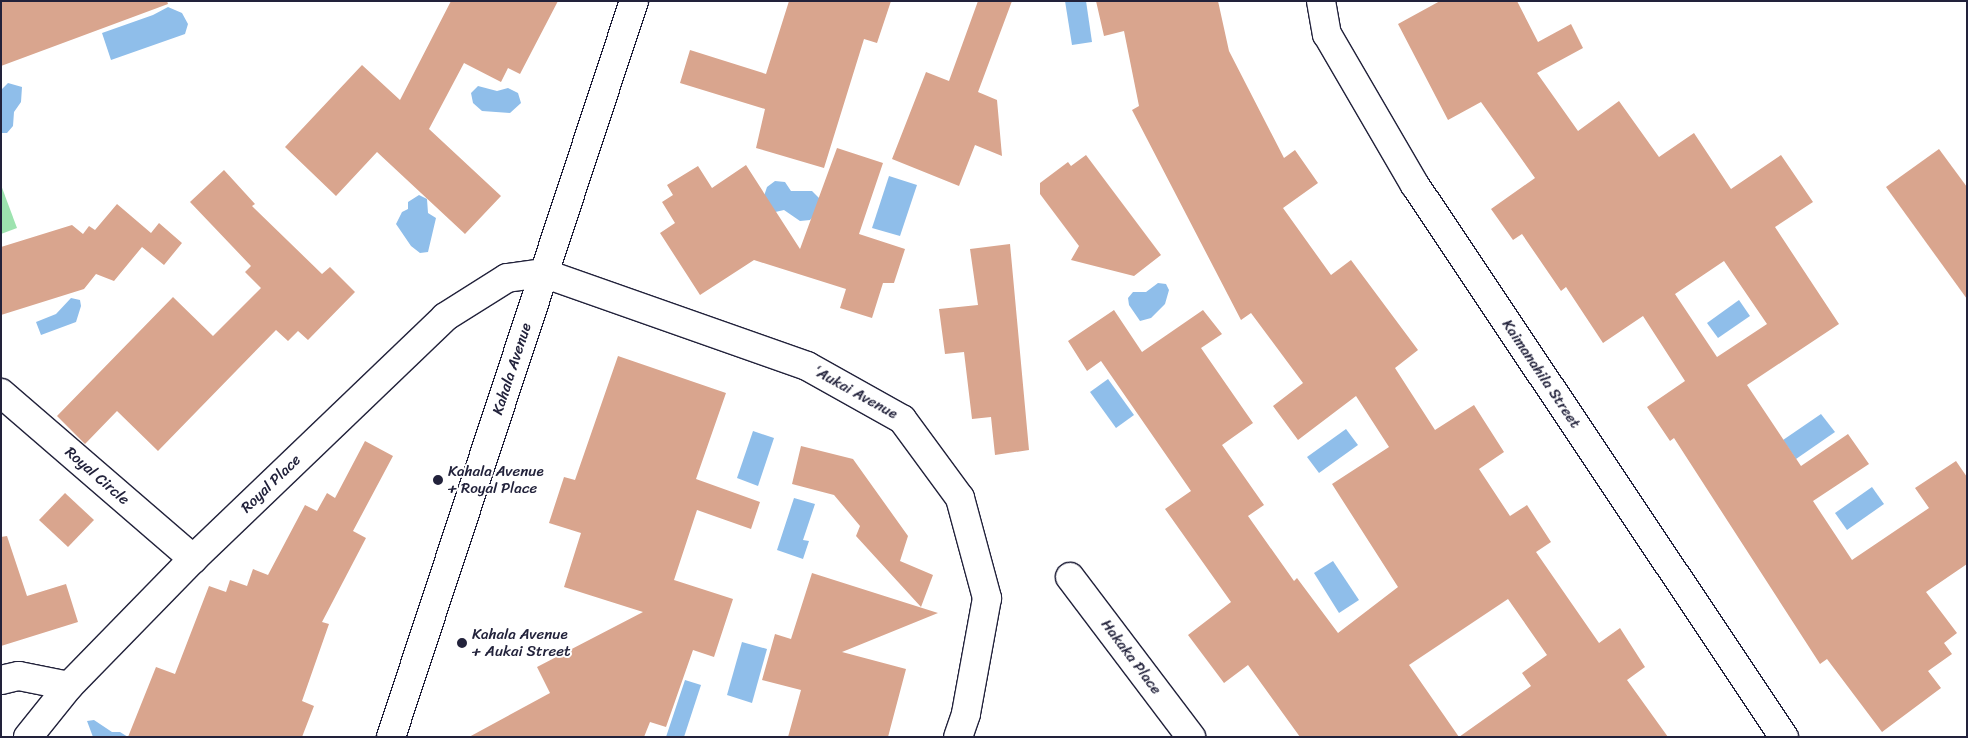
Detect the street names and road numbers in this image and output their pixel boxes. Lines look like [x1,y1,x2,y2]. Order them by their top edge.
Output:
street label: Kaimanahila Street [1498,316,1584,432]
street label: Kahala Avenue [489,321,535,417]
street label: ʻAukai Avenue [811,363,901,423]
street label: Royal Circle [61,443,133,509]
street label: Royal Place [237,451,305,517]
street label: Hakaka Place [1097,616,1165,698]

